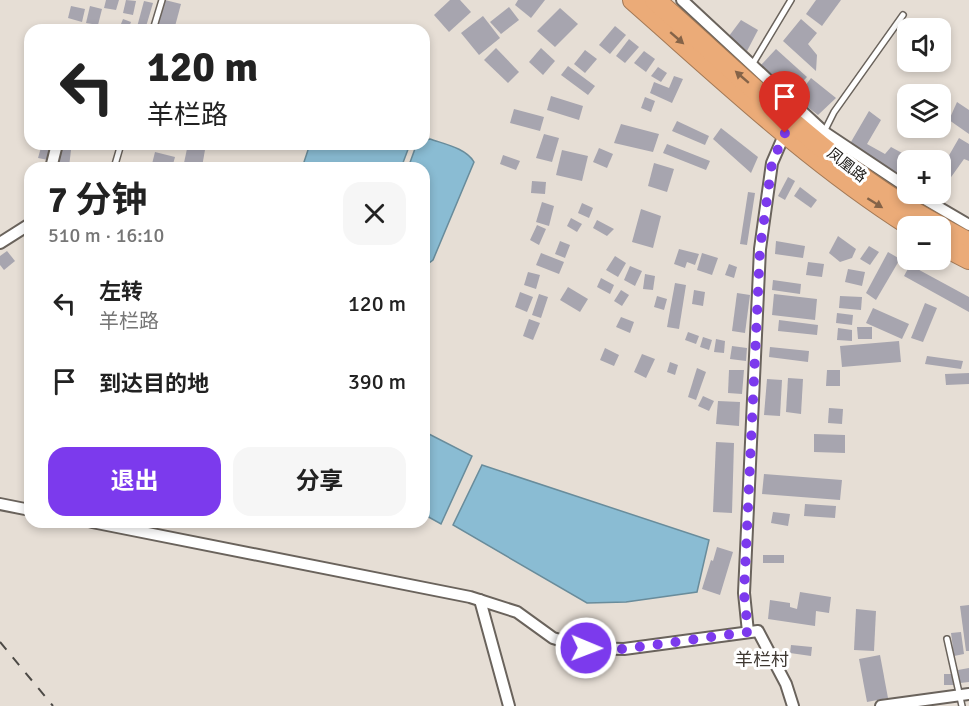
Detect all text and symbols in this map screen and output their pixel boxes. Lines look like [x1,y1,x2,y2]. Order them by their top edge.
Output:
map controls [897,18,951,270]
button: sound [897,18,951,72]
one-way arrow [669,32,685,45]
text: 120 m [147,42,258,93]
icon: left [48,48,126,126]
one-way arrow [735,70,750,84]
pin [759,71,810,133]
icon: arrive [768,80,801,113]
button: layers [897,84,951,138]
text: 羊栏路 [147,99,228,132]
street label: 凤凰路 [824,144,870,186]
button: + [897,150,951,204]
text: 7 分钟 [48,178,147,223]
button: close [343,182,406,245]
one-way arrow [867,198,883,209]
button: − [897,216,951,270]
text: 510 m · 16:10 [48,223,164,248]
text: 左转 [99,278,143,305]
icon: left [48,287,81,320]
text: 120 m [348,290,406,317]
text: 羊栏路 [99,309,159,334]
icon: arrive [48,365,81,398]
text: 390 m [348,368,406,395]
text: 到达目的地 [99,370,209,397]
button: 退出 [48,447,221,516]
button: 分享 [233,447,406,516]
position arrow [554,616,618,680]
district label: 羊栏村 [735,649,789,671]

